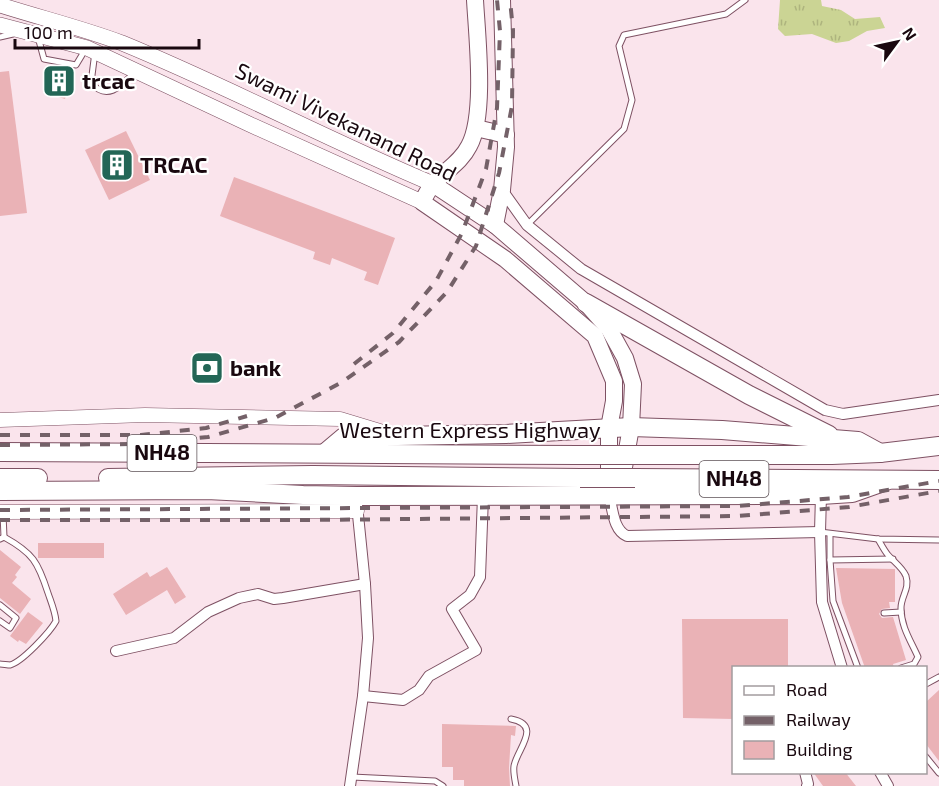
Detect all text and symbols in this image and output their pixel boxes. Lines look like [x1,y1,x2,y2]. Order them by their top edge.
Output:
scale bar [15,12,200,50]
north arrow [867,12,927,72]
text: 100 m [24,21,73,43]
text: N [899,24,921,44]
street label: Swami Vivekanand Road [232,56,461,186]
building icon: trcac [41,63,77,99]
place label: trcac [82,67,135,93]
building icon: TRCAC [99,147,135,183]
place label: TRCAC [140,151,208,177]
bank icon: bank [189,350,225,386]
place label: bank [230,354,282,380]
street label: Western Express Highway [339,416,601,442]
road number: NH48 [128,435,196,471]
road number: NH48 [700,461,768,497]
legend [732,666,927,774]
text: Road [786,678,827,700]
text: Railway [786,708,851,730]
text: Building [786,738,853,760]

